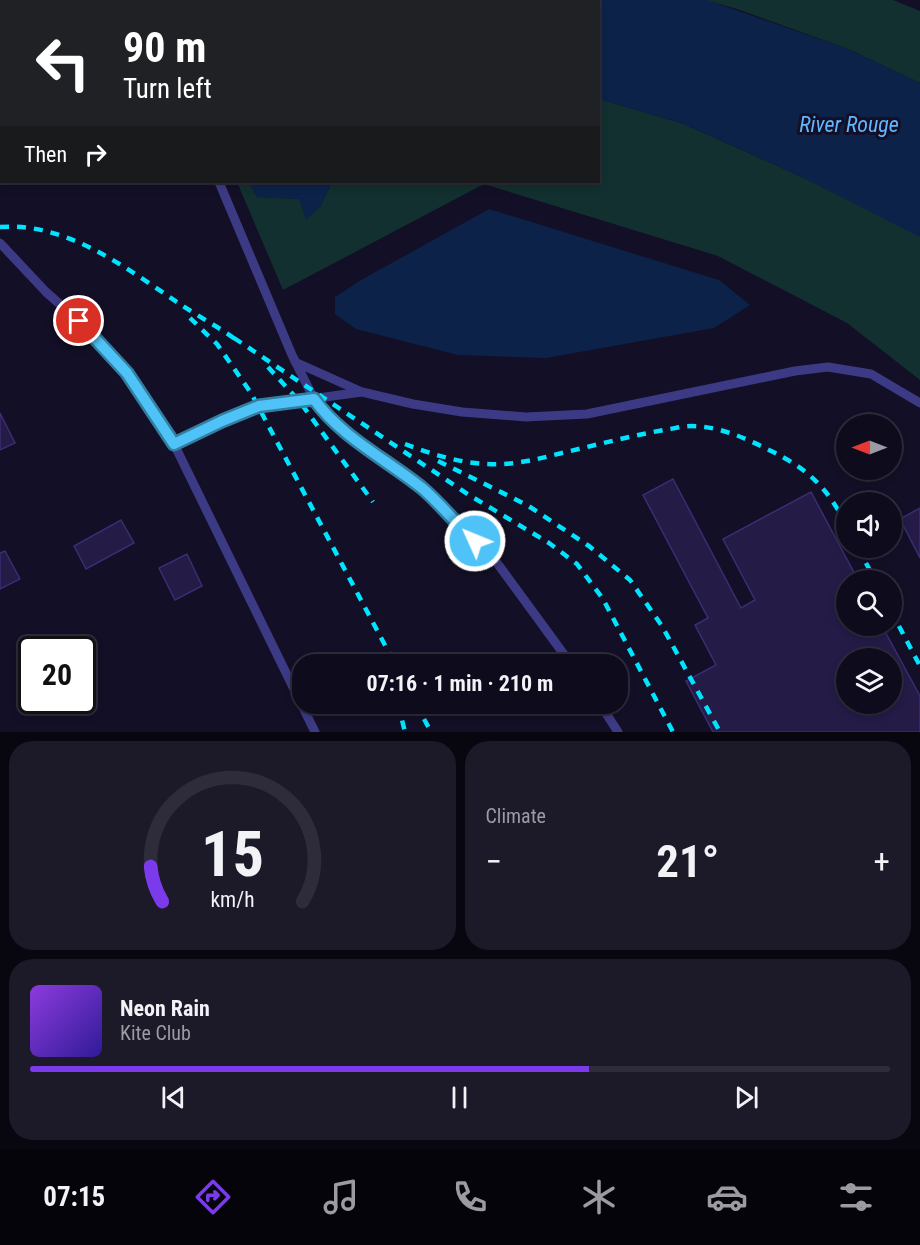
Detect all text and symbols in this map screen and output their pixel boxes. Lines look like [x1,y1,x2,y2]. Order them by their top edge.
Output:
text: 90 m [123,23,206,72]
icon: left [24,24,102,102]
text: Turn left [123,73,212,105]
water label: River Rouge [799,112,899,137]
icon: right [79,138,112,171]
text: Then [24,142,67,167]
pin [53,295,104,346]
icon: arrive [62,304,95,337]
north arrow [836,414,902,480]
map controls [836,414,902,714]
button: sound [836,492,902,558]
position arrow [443,509,507,573]
button: search [836,570,902,636]
speed limit sign: 20 [18,636,96,714]
button: layers [836,648,902,714]
text: 07:16 · 1 min · 210 m [367,671,553,696]
text: Climate [486,804,546,828]
text: 15 [201,818,264,891]
text: 21° [656,835,719,888]
text: − [486,842,502,881]
text: + [874,842,890,881]
text: km/h [210,888,254,913]
text: Neon Rain [120,996,210,1021]
text: Kite Club [120,1021,191,1045]
icon: previous [157,1081,190,1114]
icon: pause [443,1081,476,1114]
icon: next [730,1081,763,1114]
icon: directions [192,1176,234,1218]
icon: music [320,1176,362,1218]
icon: phone [449,1176,491,1218]
icon: climate [578,1176,620,1218]
icon: car [706,1176,748,1218]
icon: filters [835,1176,877,1218]
text: 07:15 [43,1181,105,1213]

